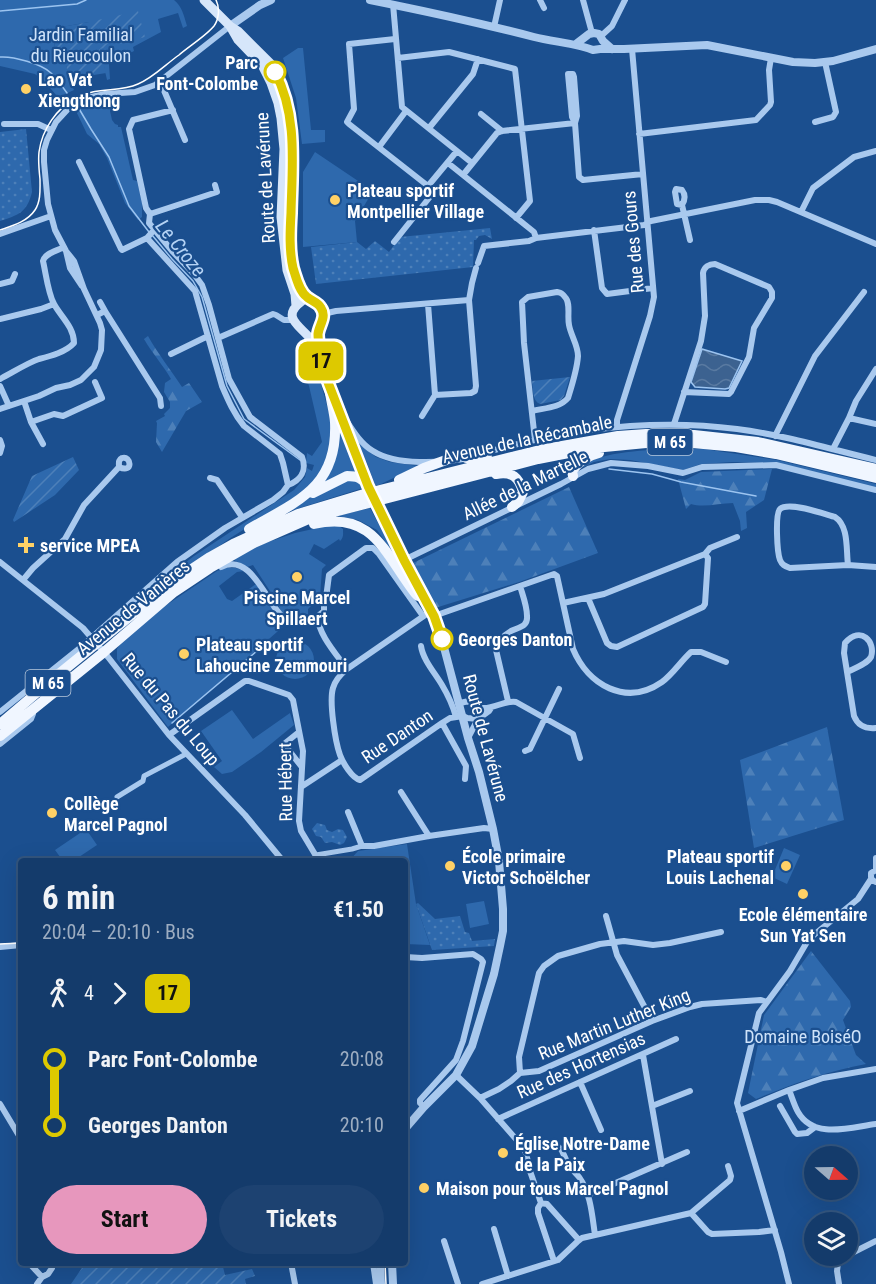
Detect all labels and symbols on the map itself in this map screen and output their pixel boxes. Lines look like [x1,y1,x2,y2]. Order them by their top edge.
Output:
park label: Jardin Familial du Rieucoulon [29,24,133,66]
place label: Parc Font-Colombe [156,52,258,94]
marker: Parc Font-Colombe [264,61,286,83]
place label: Lao Vat Xiengthong [38,69,120,111]
marker: Lao Vat Xiengthong [19,82,33,96]
street label: Route de Lavérune [251,112,279,244]
place label: Plateau sportif Montpellier Village [347,180,484,222]
street label: Rue des Gours [618,190,648,294]
marker: Plateau sportif Montpellier Village [328,193,342,207]
water label: Le Croze [151,215,211,281]
line badge: 17 [294,342,348,380]
street label: Avenue de la Récambale [440,411,614,467]
road number: M 65 [648,429,692,455]
street label: Allée de la Martelle [459,446,591,524]
place label: service MPEA [40,535,140,556]
marker: service MPEA [17,536,35,554]
street label: Avenue de Vanières [72,555,194,659]
marker: Piscine Marcel Spillaert [290,570,304,584]
place label: Piscine Marcel Spillaert [244,587,350,629]
marker: Georges Danton [431,628,453,650]
place label: Georges Danton [458,629,572,650]
place label: Plateau sportif Lahoucine Zemmouri [196,634,347,676]
marker: Plateau sportif Lahoucine Zemmouri [177,647,191,661]
street label: Rue du Pas du Loup [118,648,224,770]
road number: M 65 [26,670,70,696]
street label: Route de Lavérune [459,672,513,804]
street label: Rue Danton [357,705,437,767]
street label: Rue Hébert [274,742,296,822]
place label: Collège Marcel Pagnol [64,793,168,835]
marker: Collège Marcel Pagnol [45,806,59,820]
place label: École primaire Victor Schoëlcher [462,846,590,888]
place label: Plateau sportif Louis Lachenal [666,846,774,888]
marker: École primaire Victor Schoëlcher [443,859,457,873]
marker: Plateau sportif Louis Lachenal [779,859,793,873]
marker: Ecole élémentaire Sun Yat Sen [796,887,810,901]
place label: Ecole élémentaire Sun Yat Sen [739,904,868,946]
street label: Rue Martin Luther King [535,984,693,1064]
park label: Domaine BoiséO [744,1026,862,1047]
street label: Rue des Hortensias [514,1027,648,1103]
place label: Église Notre-Dame de la Paix [515,1133,650,1175]
marker: Église Notre-Dame de la Paix [496,1146,510,1160]
north arrow [804,1146,858,1200]
place label: Maison pour tous Marcel Pagnol [436,1178,669,1199]
marker: Maison pour tous Marcel Pagnol [417,1181,431,1195]

